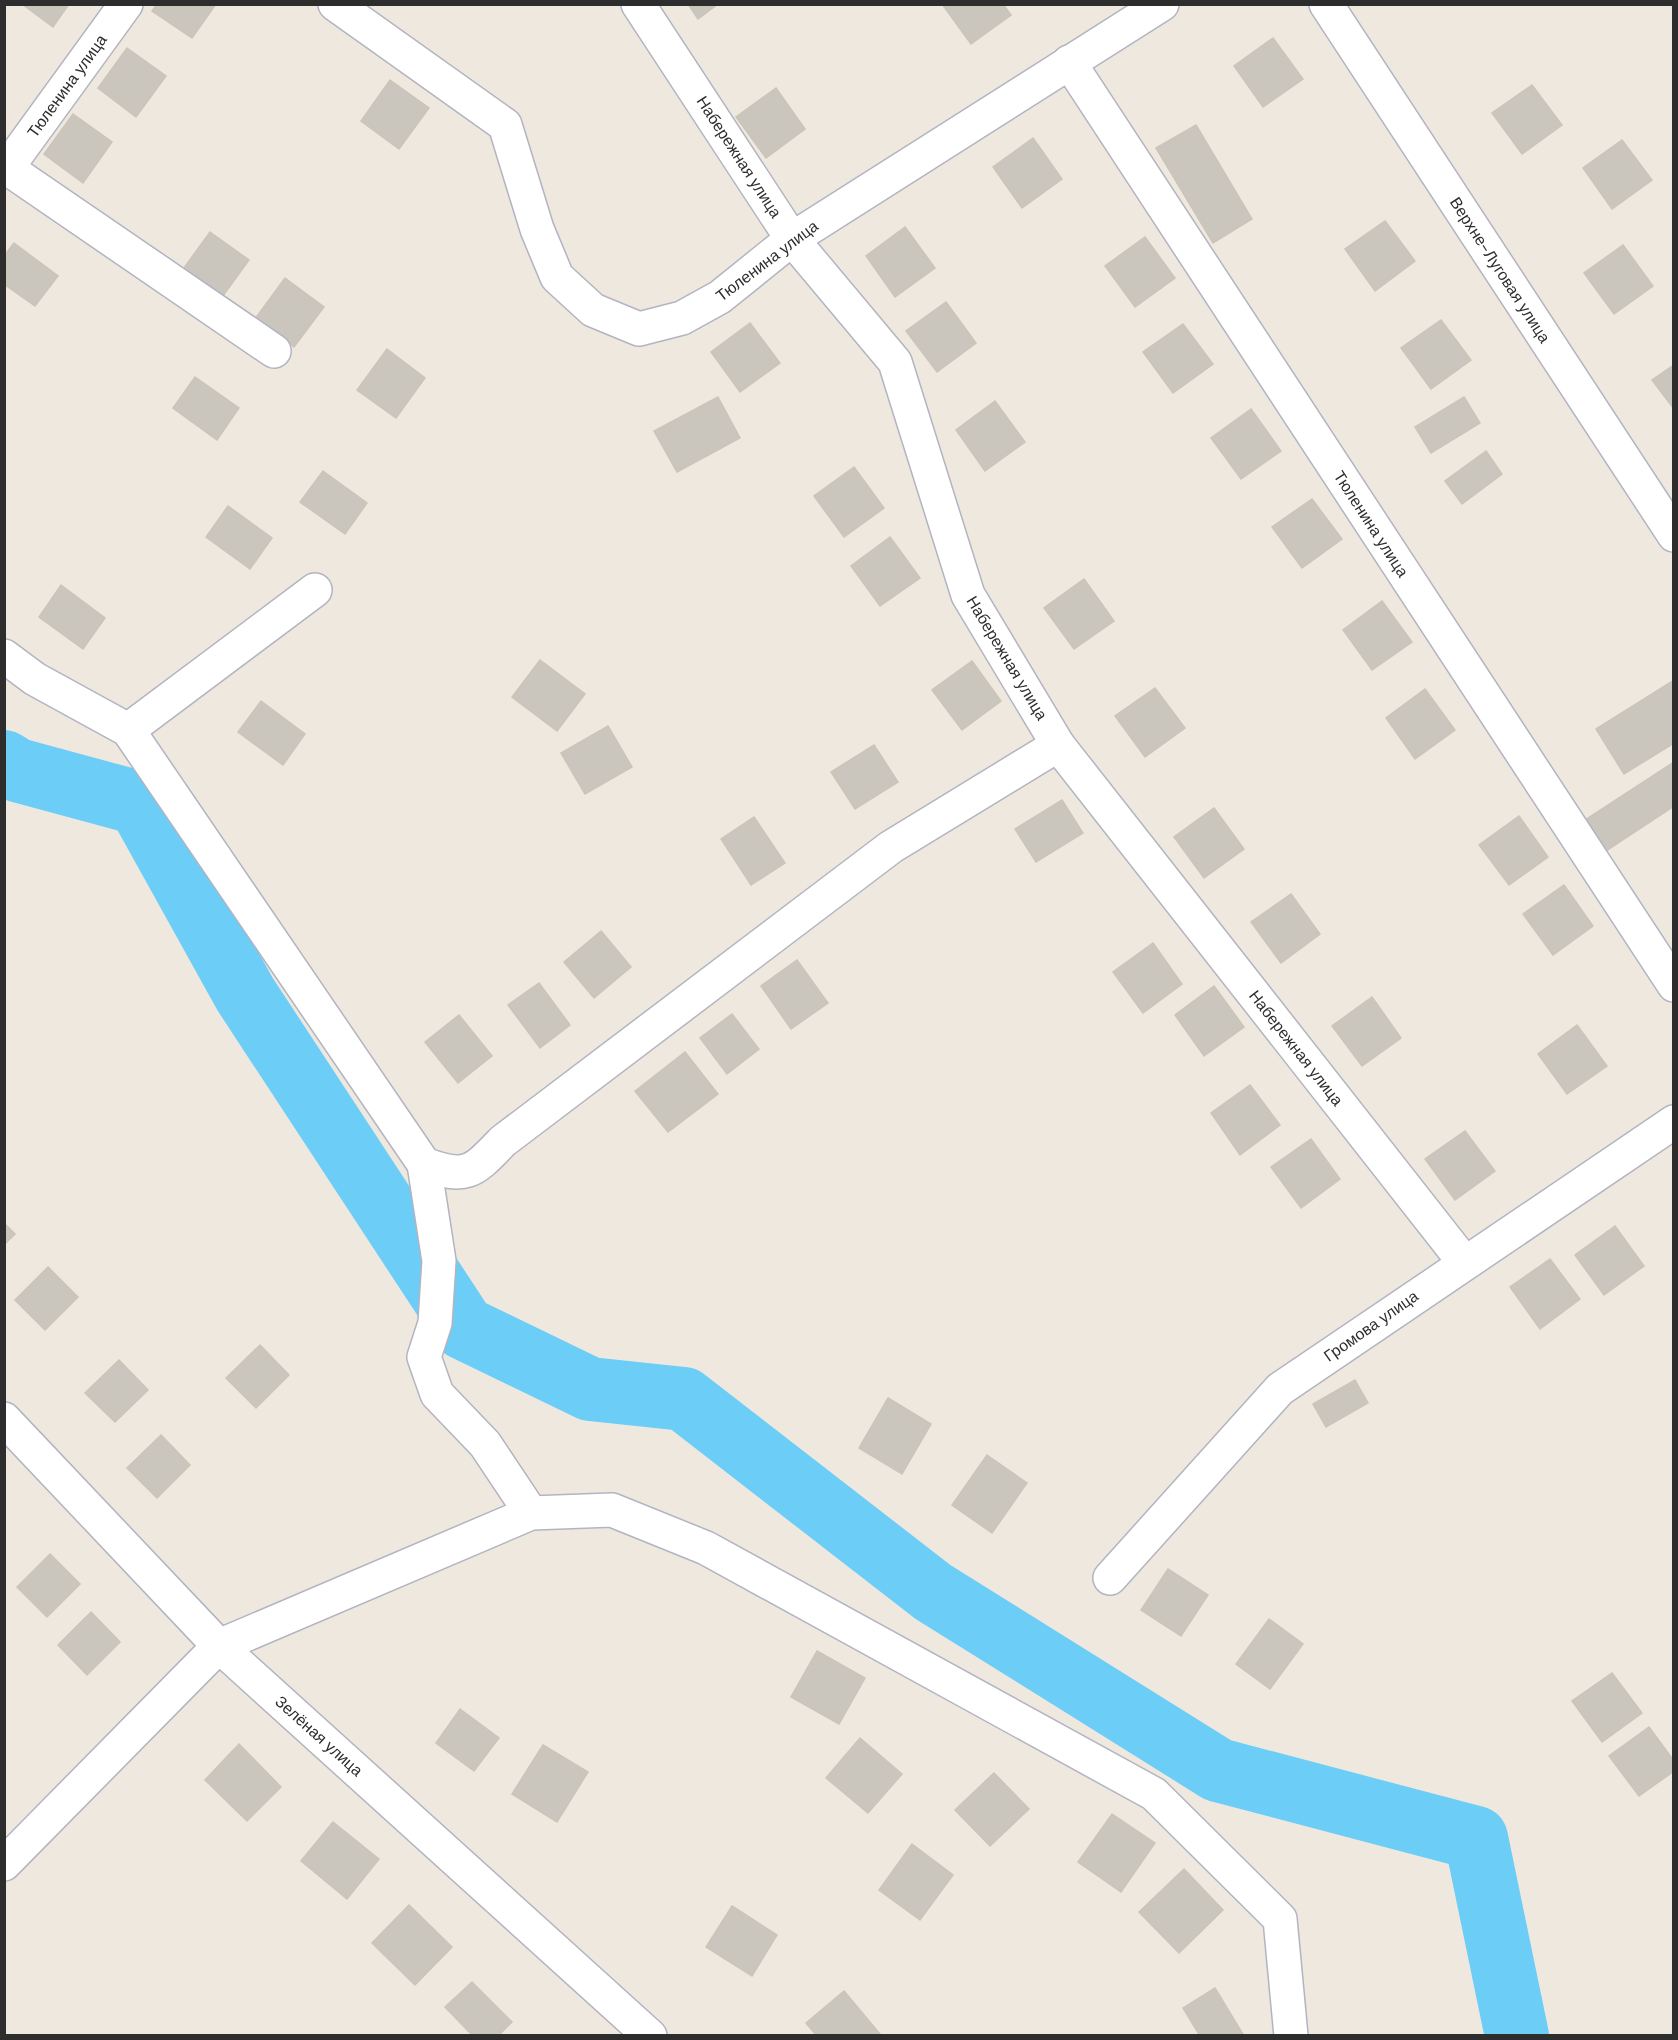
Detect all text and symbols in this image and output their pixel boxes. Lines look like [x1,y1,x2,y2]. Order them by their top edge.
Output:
street label: Тюленина улица [22,30,112,142]
street label: Набережная улица [692,92,786,222]
street label: Верхне-Луговая улица [1445,193,1555,347]
street label: Тюленина улица [712,216,822,306]
street label: Тюленина улица [1329,467,1413,581]
street label: Набережная улица [962,592,1052,724]
street label: Набережная улица [1244,986,1348,1110]
street label: Громова улица [1320,1286,1423,1366]
street label: Зелёная улица [271,1691,367,1781]

